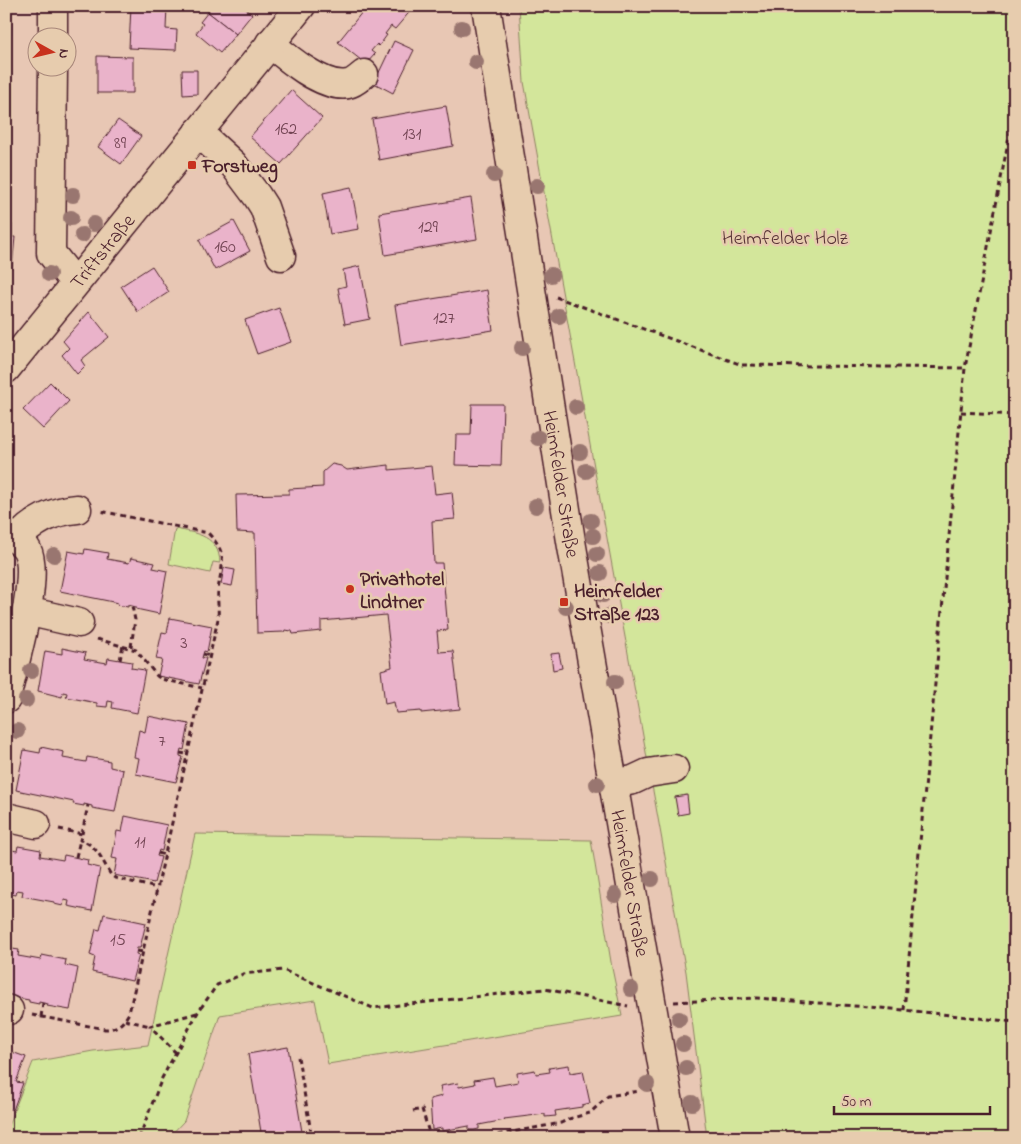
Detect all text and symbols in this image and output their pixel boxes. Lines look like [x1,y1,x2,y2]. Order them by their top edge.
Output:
north arrow [28,28,78,78]
text: N [52,47,74,60]
house number: 162 [275,117,297,143]
house number: 131 [403,122,422,148]
house number: 89 [114,131,127,157]
place label: Forstweg [201,153,278,183]
marker: Forstweg [186,159,198,171]
street label: Triftstraße [64,209,143,297]
house number: 129 [418,215,439,241]
park label: Heimfelder Holz [722,225,849,254]
house number: 160 [214,235,236,261]
house number: 127 [433,306,456,332]
street label: Heimfelder Straße [533,409,586,560]
place label: Privathotel Lindtner [360,566,444,618]
place label: Heimfelder Straße 123 [574,578,662,630]
marker: Privathotel Lindtner [344,583,356,595]
marker: Heimfelder Straße 123 [558,596,570,608]
house number: 3 [180,631,188,657]
house number: 7 [158,729,166,755]
street label: Heimfelder Straße [601,808,655,959]
house number: 11 [134,830,146,856]
house number: 15 [110,928,126,954]
scale bar [834,1084,990,1116]
text: 50 m [841,1091,872,1113]

